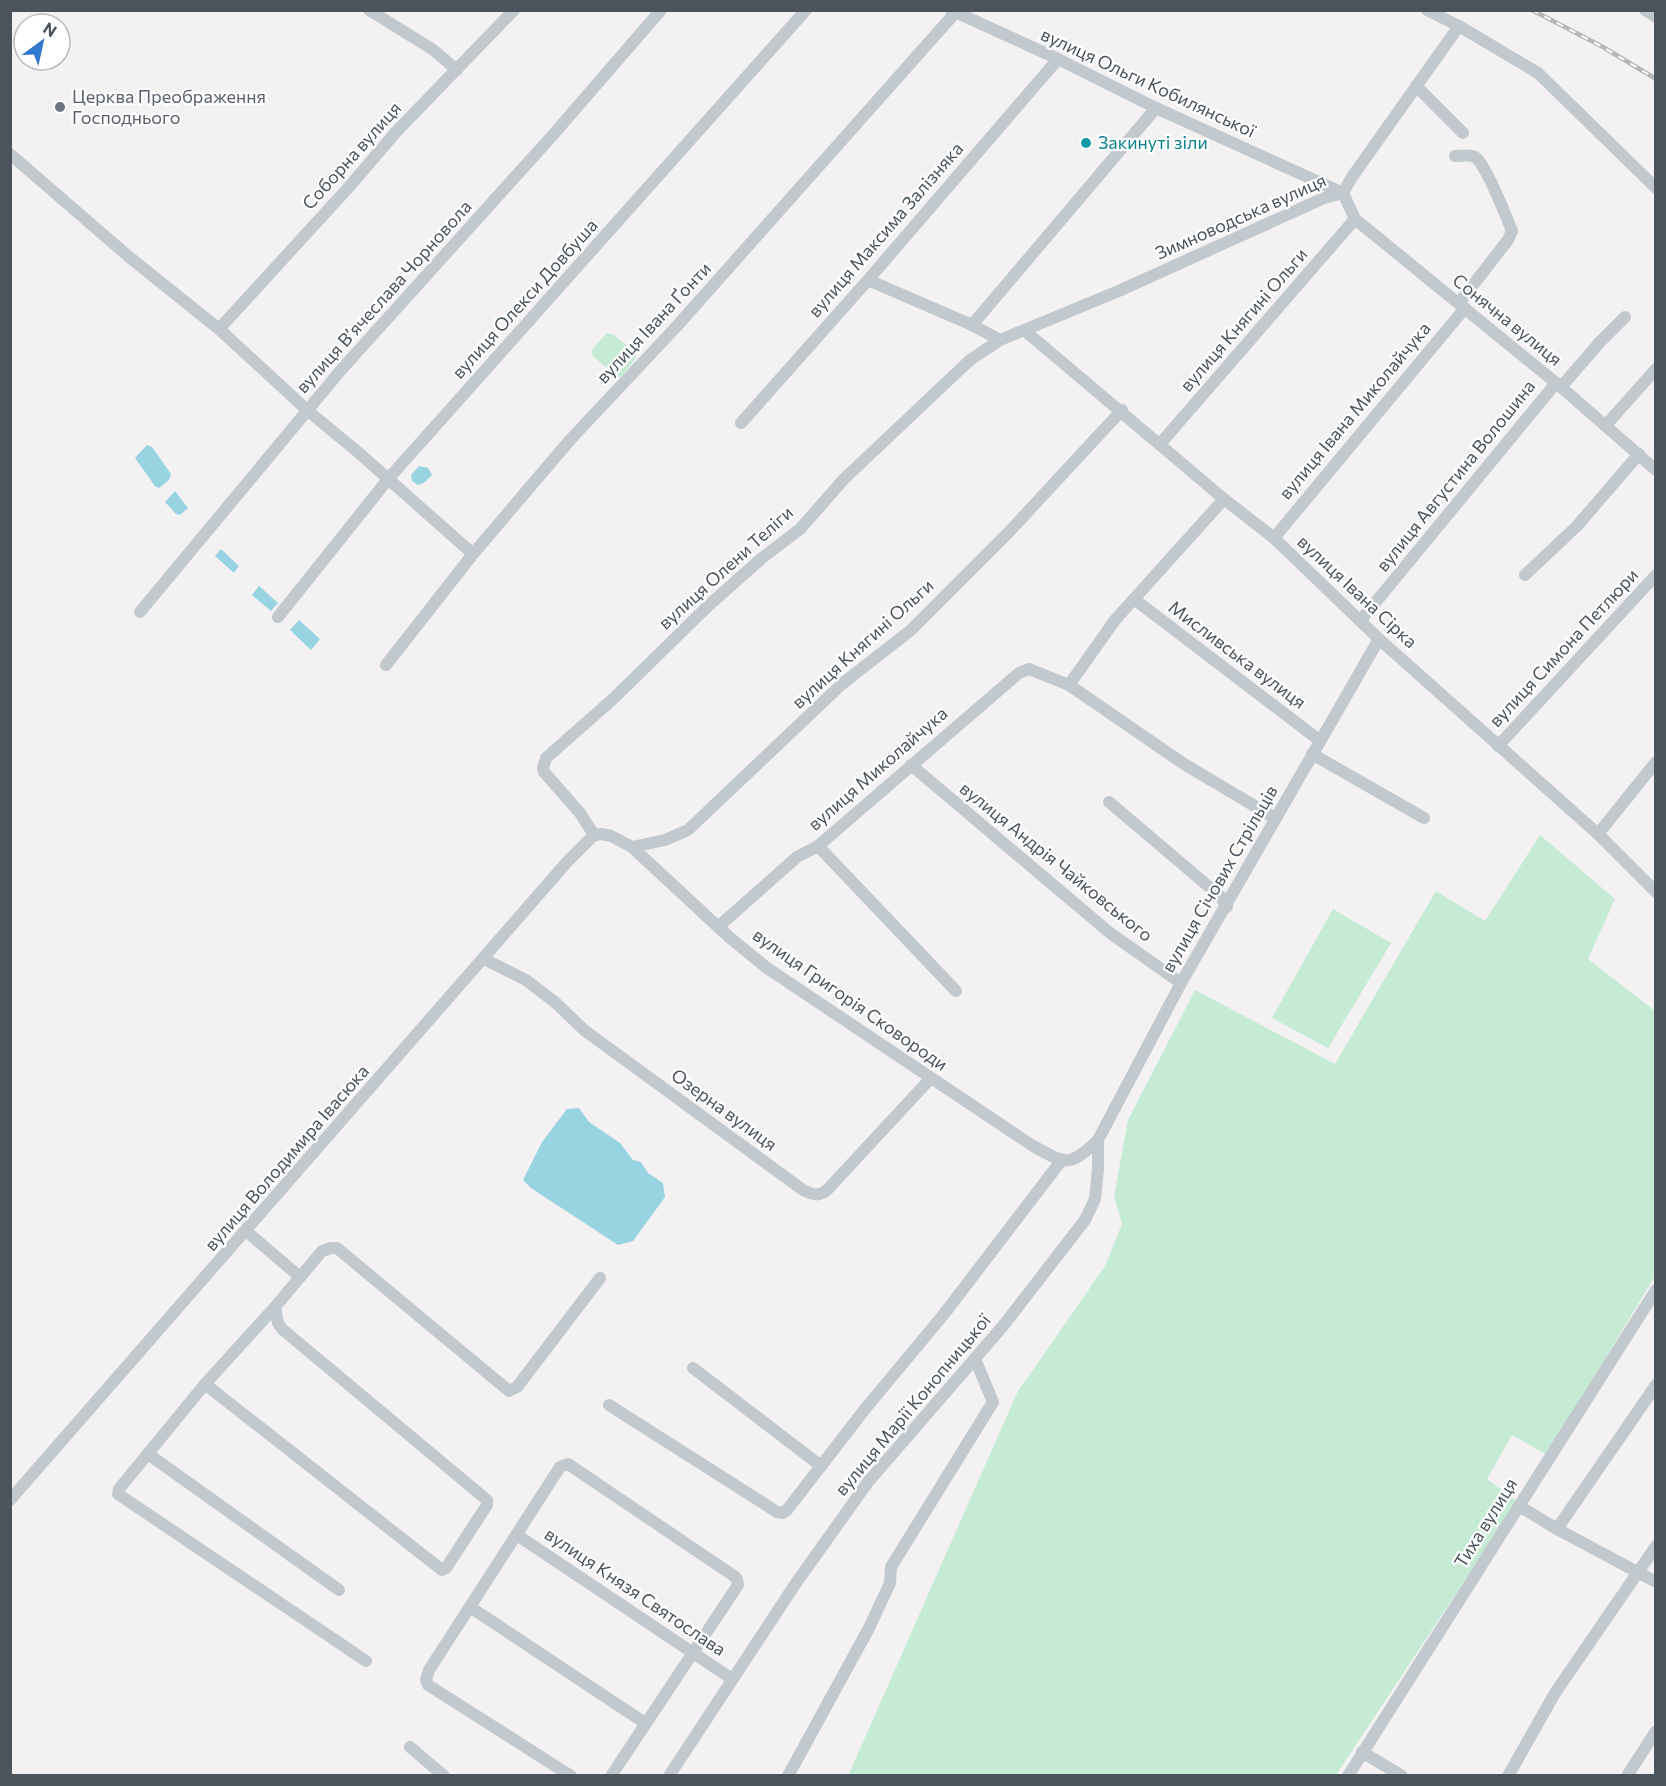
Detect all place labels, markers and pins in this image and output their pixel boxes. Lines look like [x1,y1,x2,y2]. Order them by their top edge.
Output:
place label: Церква Преображення Господнього [72,85,266,128]
marker: Церква Преображення Господнього [53,100,67,114]
place label: Закинуті зіли [1098,131,1208,153]
marker: Закинуті зіли [1079,136,1093,150]

